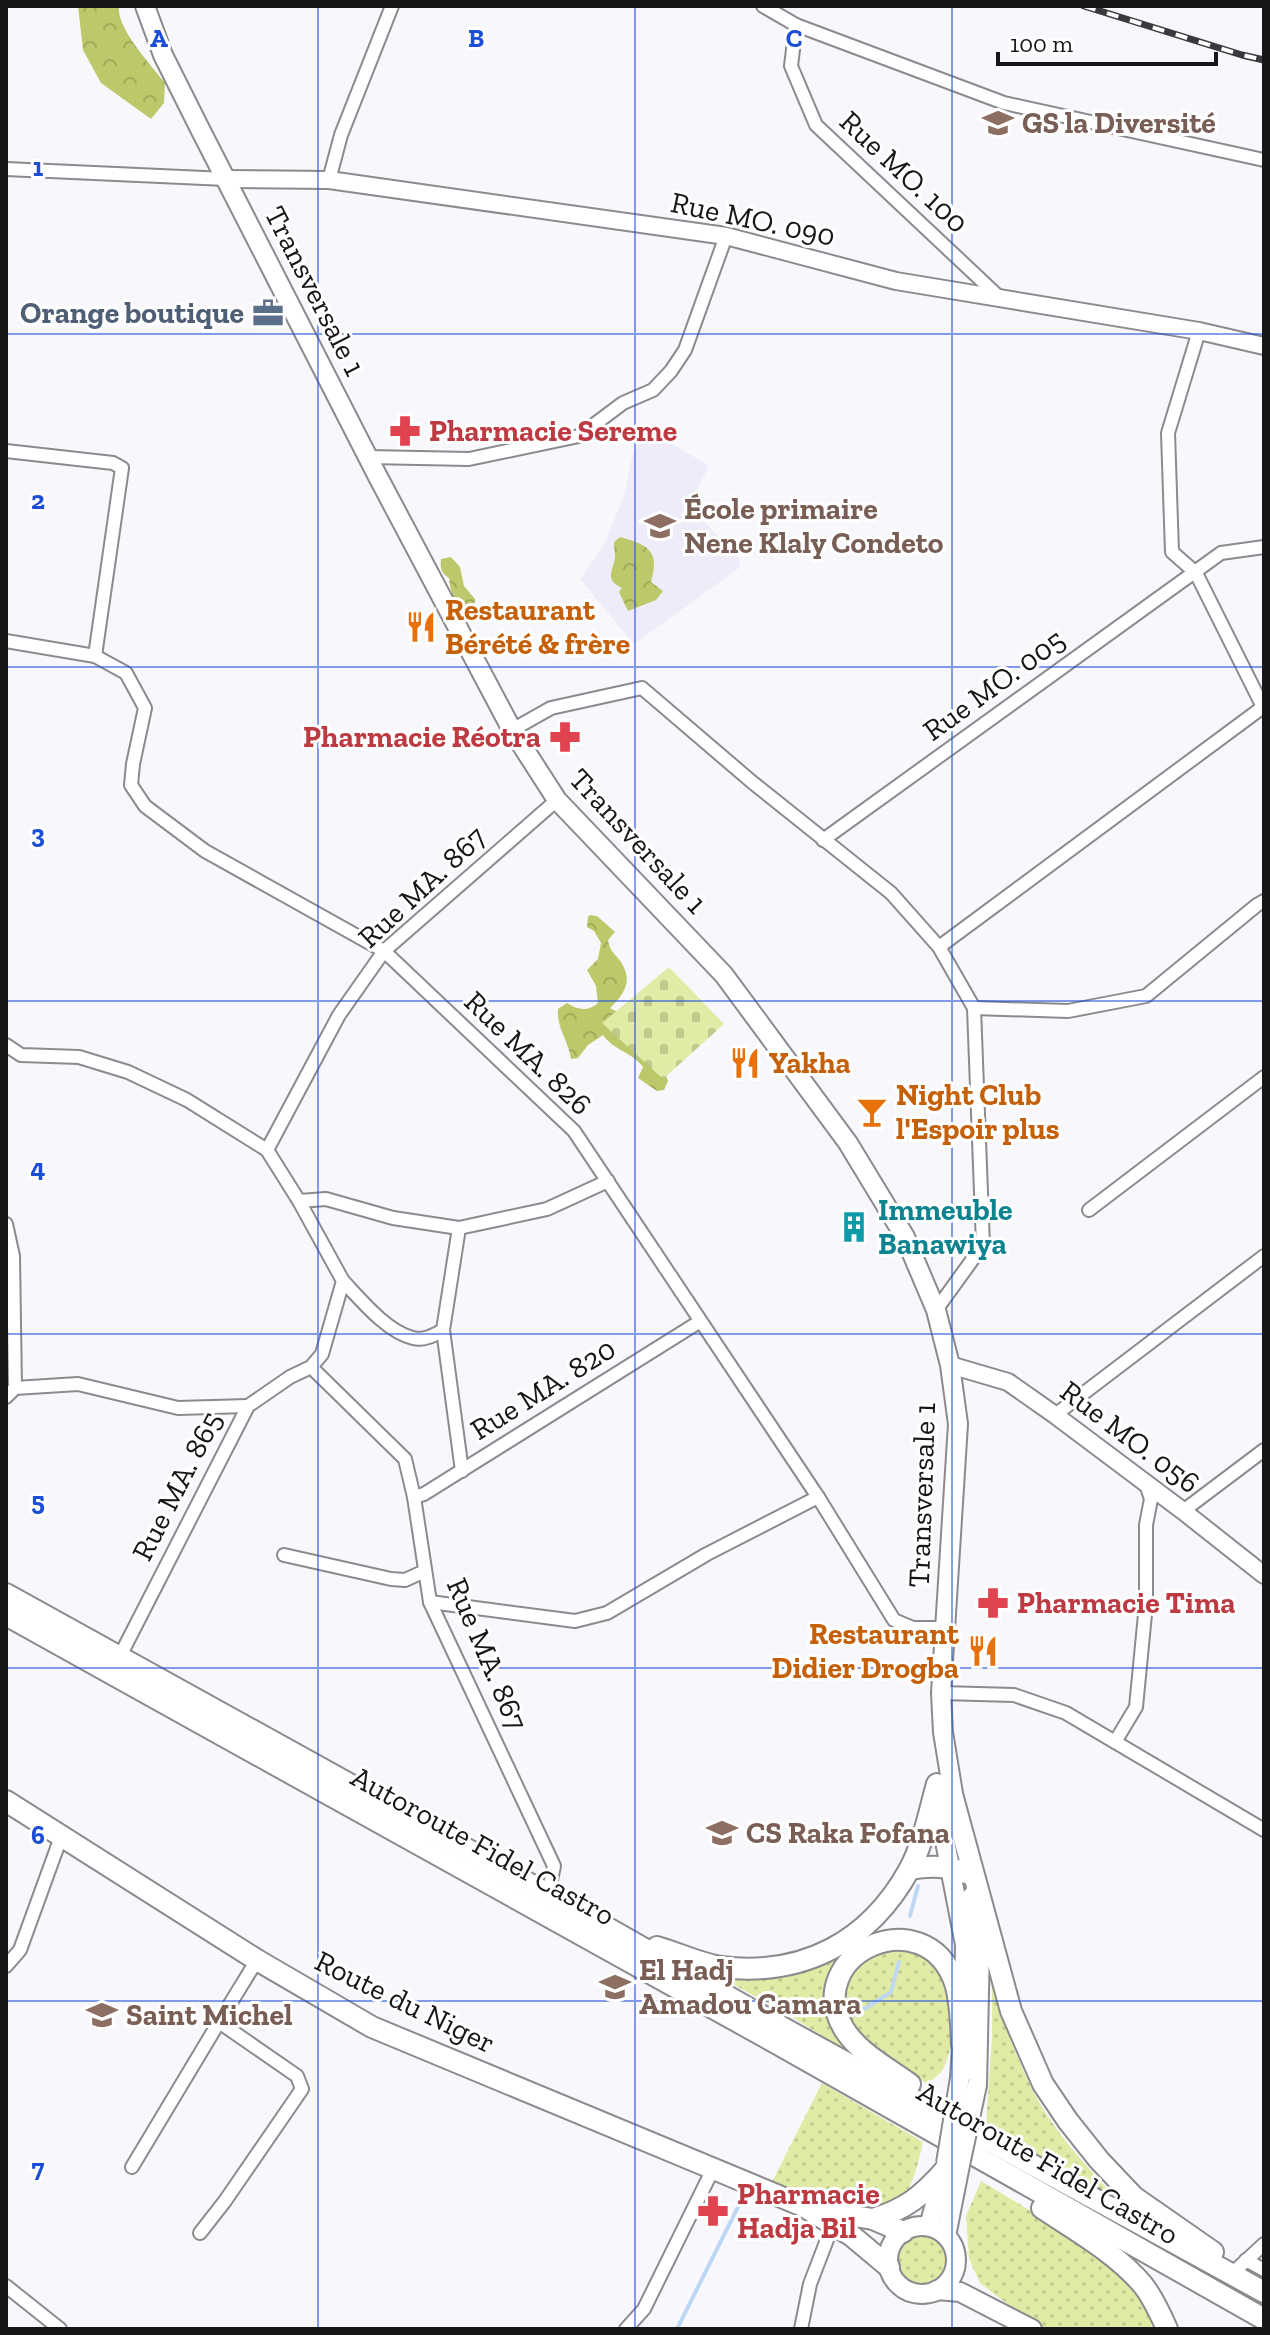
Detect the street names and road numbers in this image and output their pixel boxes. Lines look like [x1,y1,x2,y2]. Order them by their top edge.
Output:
street label: Rue MO. 100 [832,103,976,241]
street label: Rue MO. 090 [668,184,838,254]
street label: Transversale 1 [257,200,373,382]
street label: Rue MO. 005 [916,622,1072,748]
street label: Transversale 1 [562,761,714,921]
street label: Rue MA. 867 [351,819,493,955]
street label: Rue MA. 826 [457,984,599,1122]
street label: Rue MA. 820 [464,1330,622,1448]
street label: Rue MO. 056 [1053,1373,1207,1501]
street label: Transversale 1 [901,1402,943,1588]
street label: Rue MA. 865 [124,1405,230,1567]
street label: Rue MA. 867 [439,1573,535,1735]
street label: Autoroute Fidel Castro [345,1759,621,1933]
street label: Route du Niger [309,1943,501,2061]
street label: Autoroute Fidel Castro [911,2073,1185,2253]

